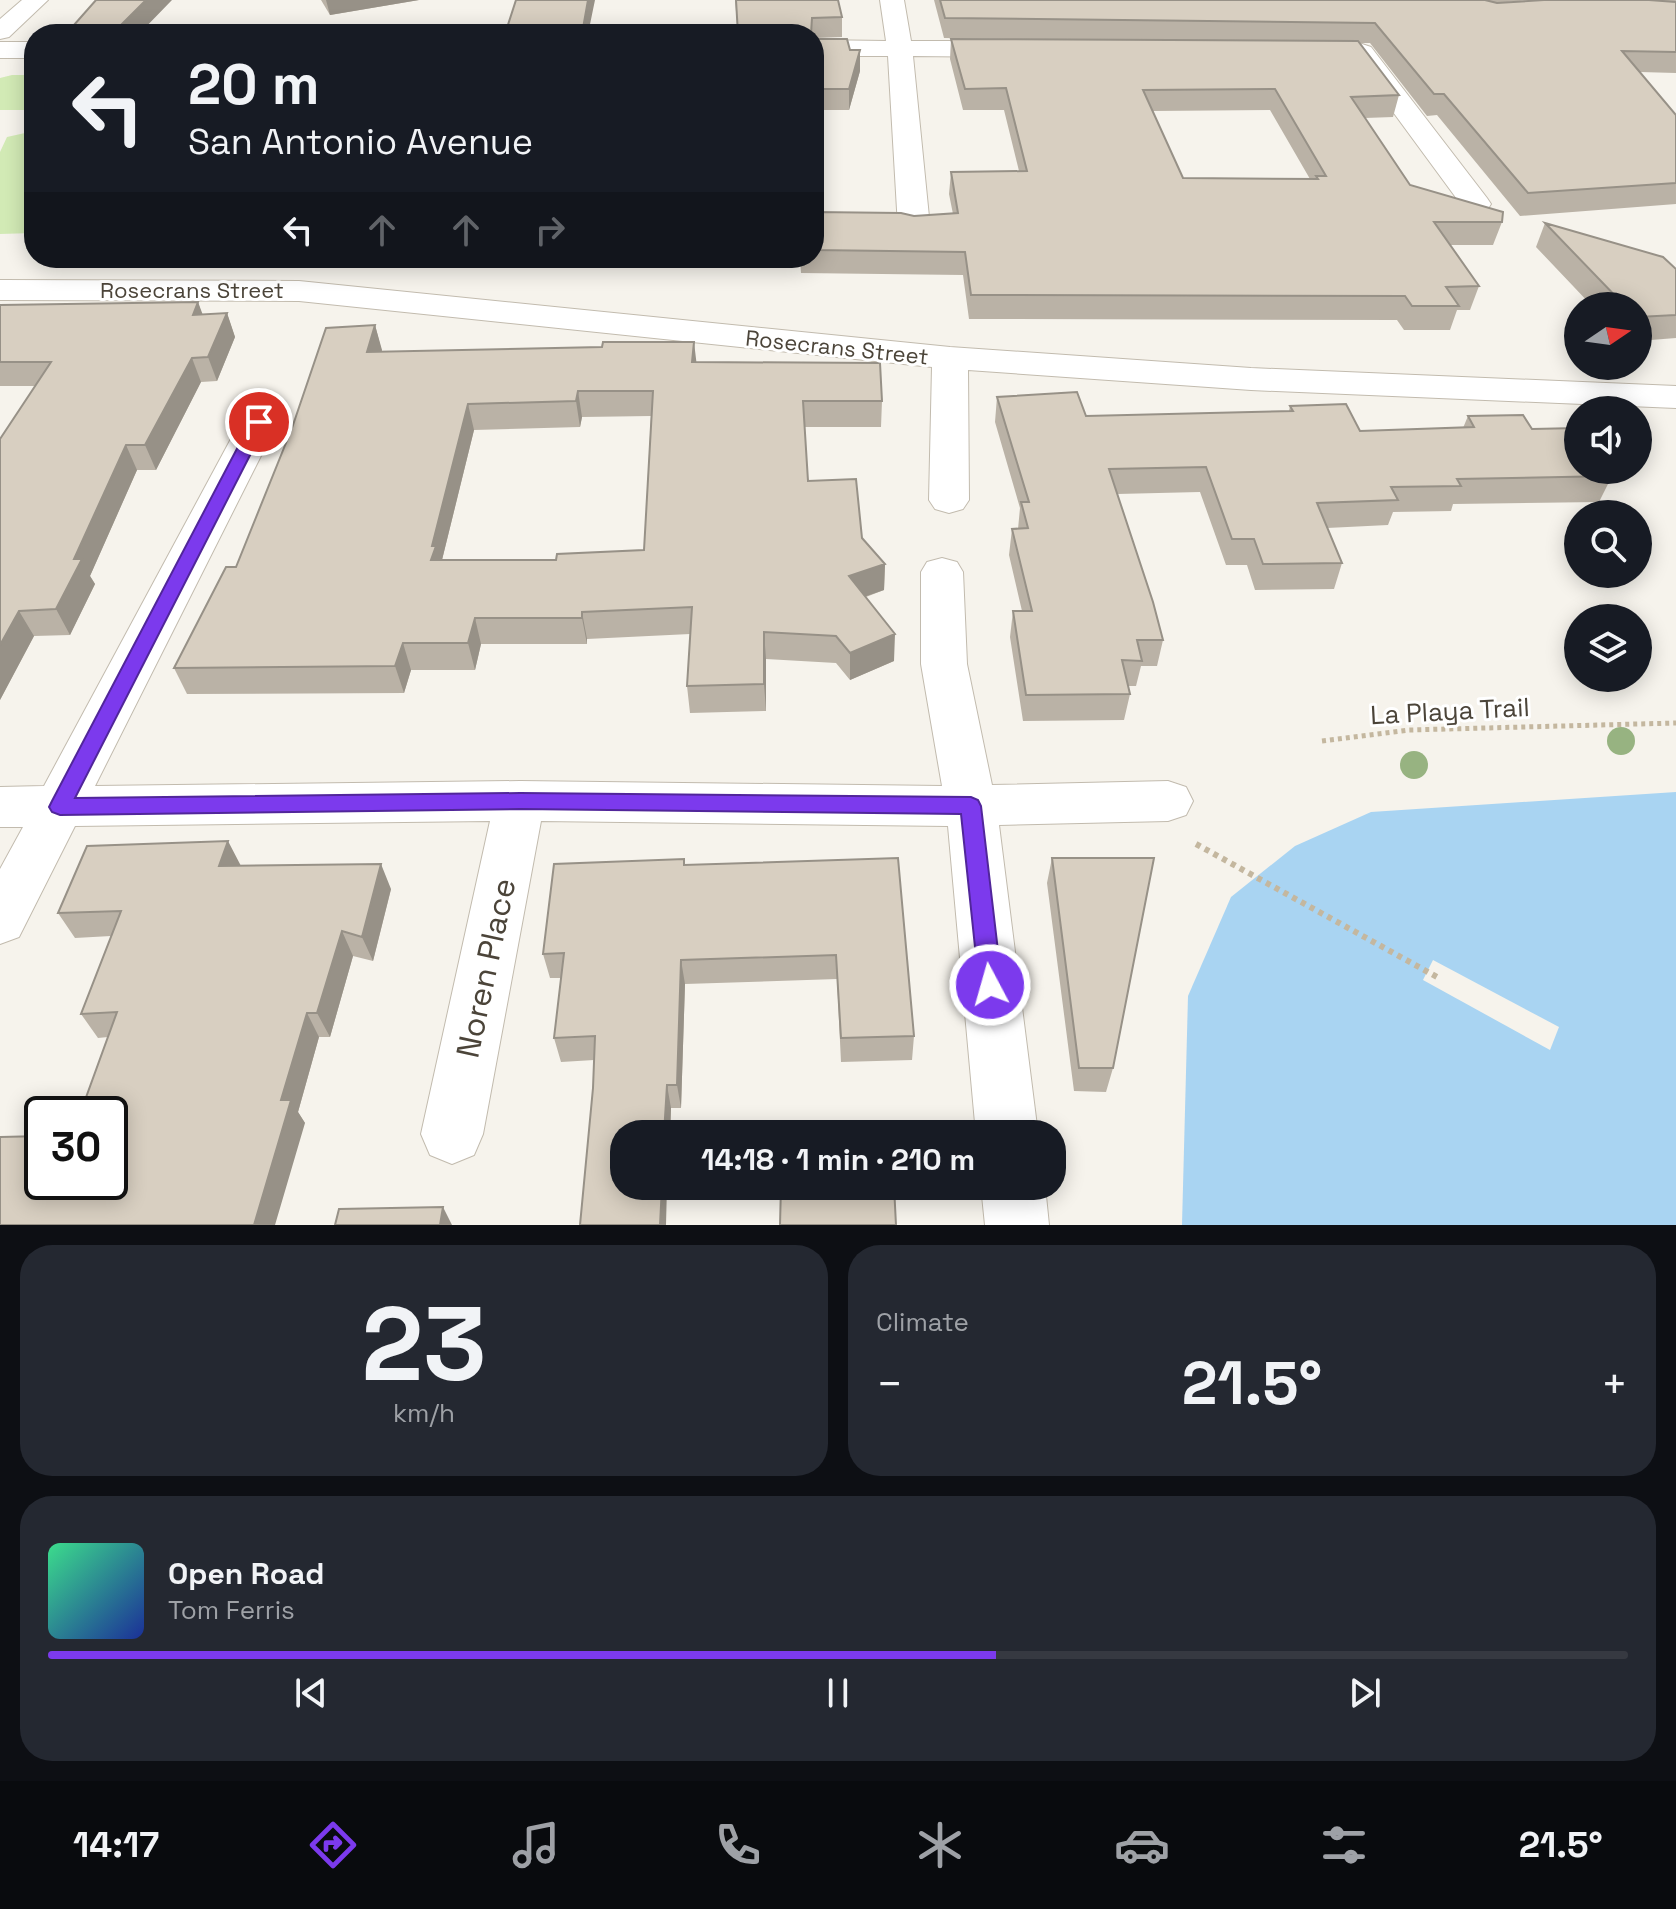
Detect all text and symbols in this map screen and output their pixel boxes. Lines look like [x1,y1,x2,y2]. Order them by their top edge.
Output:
text: 20 m [188,49,320,120]
icon: left [56,56,160,160]
text: San Antonio Avenue [188,119,533,165]
icon: left [276,208,320,252]
icon: ahead [360,208,404,252]
icon: ahead [444,208,488,252]
icon: right [528,208,572,252]
street label: Rosecrans Street [100,276,284,304]
north arrow [1564,292,1652,380]
map controls [1564,292,1652,692]
street label: Rosecrans Street [744,323,930,371]
pin [225,388,293,456]
button: sound [1564,396,1652,484]
icon: arrive [237,400,281,444]
button: search [1564,500,1652,588]
button: layers [1564,604,1652,692]
street label: La Playa Trail [1369,690,1531,732]
street label: Noren Place [447,875,525,1061]
position arrow [948,943,1032,1027]
speed limit sign: 30 [24,1096,128,1200]
text: 14:18 · 1 min · 210 m [701,1140,975,1179]
text: 23 [361,1278,487,1410]
text: Climate [876,1305,969,1339]
text: 21.5° [1182,1345,1322,1422]
text: − [876,1356,903,1412]
text: + [1601,1356,1628,1412]
text: km/h [393,1396,455,1430]
text: Open Road [168,1554,324,1593]
text: Tom Ferris [168,1593,295,1627]
icon: previous [289,1671,333,1715]
icon: pause [816,1671,860,1715]
icon: next [1343,1671,1387,1715]
icon: directions [305,1817,361,1873]
icon: music [508,1817,564,1873]
icon: phone [710,1817,766,1873]
icon: climate [912,1817,968,1873]
icon: car [1114,1817,1170,1873]
icon: filters [1316,1817,1372,1873]
text: 14:17 [73,1822,159,1868]
text: 21.5° [1519,1822,1603,1868]

